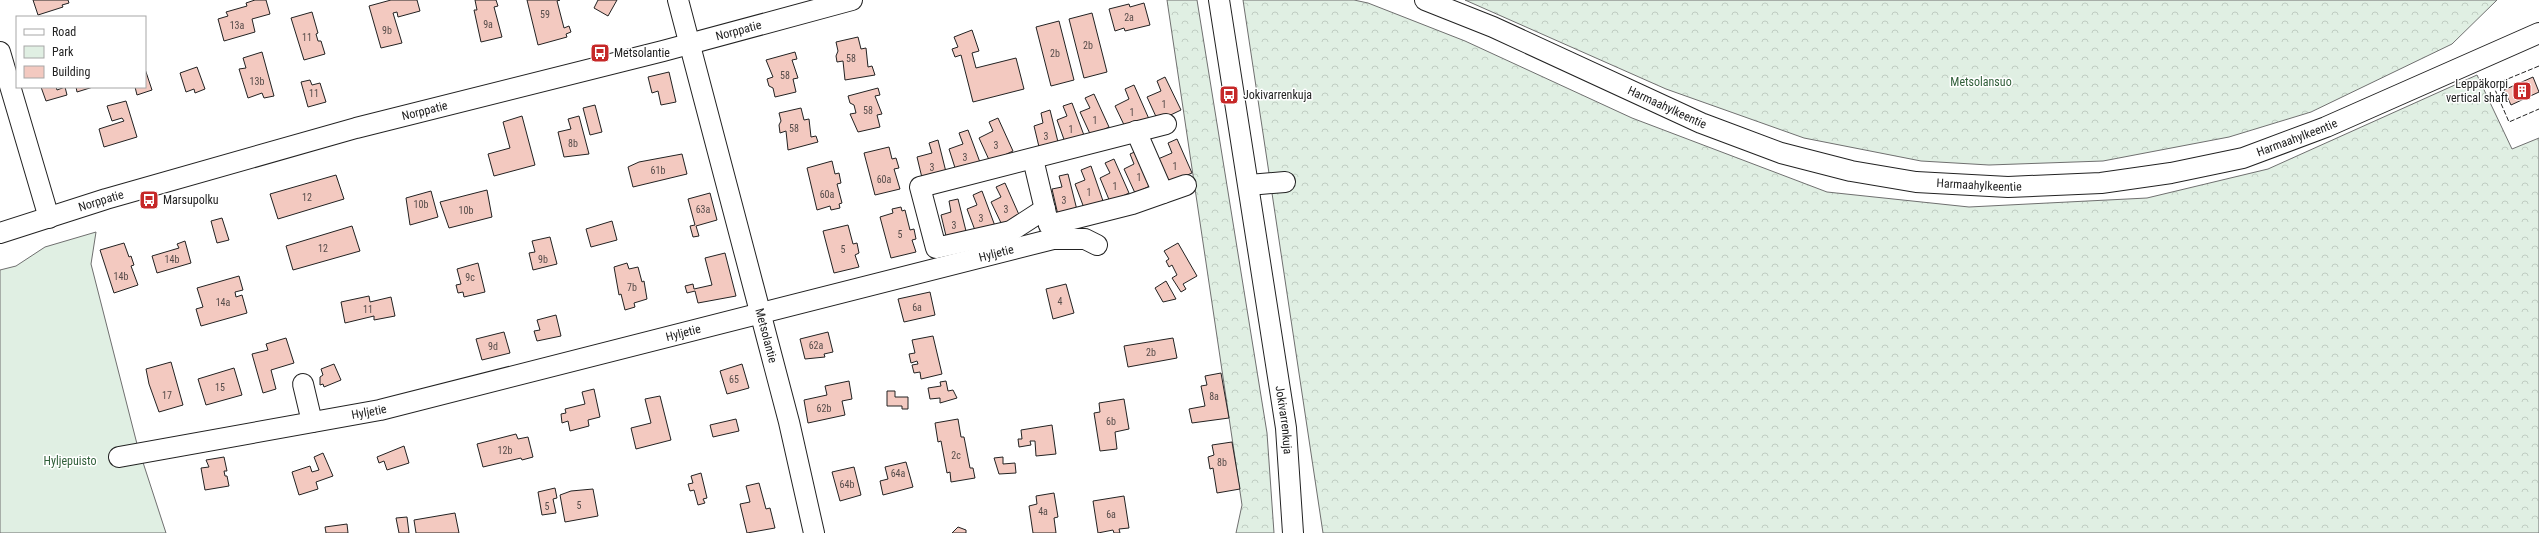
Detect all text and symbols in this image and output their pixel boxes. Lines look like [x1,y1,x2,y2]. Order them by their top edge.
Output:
house number: 59 [540,9,550,20]
house number: 2a [1124,12,1134,23]
legend [16,16,146,88]
street label: Norppatie [714,18,763,43]
house number: 9a [483,19,493,30]
house number: 13a [230,20,245,31]
text: Road [52,25,76,39]
house number: 9b [382,25,392,36]
house number: 11 [302,32,312,43]
house number: 2b [1083,40,1093,51]
bus stop icon: Metsolantie [589,42,611,64]
text: Park [52,45,74,59]
place label: Metsolantie [614,46,670,60]
house number: 2b [1050,48,1060,59]
house number: 58 [846,53,856,64]
text: Building [52,65,90,79]
house number: 58 [780,70,790,81]
park label: Metsolansuo [1950,75,2012,89]
house number: 13b [250,76,264,87]
place label: Leppäkorpi vertical shaft [2446,77,2508,105]
building icon: Leppäkorpi vertical shaft [2511,80,2533,102]
street label: Harmaahylkeentie [1626,83,1709,132]
bus stop icon: Jokivarrenkuja [1218,84,1240,106]
house number: 11 [309,88,319,99]
place label: Jokivarrenkuja [1243,88,1312,102]
street label: Norppatie [400,98,449,123]
house number: 1 [1162,99,1166,110]
house number: 58 [863,105,873,116]
house number: 1 [1130,107,1134,118]
house number: 1 [1093,115,1097,126]
street label: Harmaahylkeentie [2255,116,2340,159]
house number: 58 [789,123,799,134]
house number: 1 [1069,124,1073,135]
house number: 3 [1044,131,1049,142]
house number: 8b [568,138,578,149]
house number: 3 [994,140,999,151]
house number: 3 [963,152,968,163]
house number: 1 [1173,161,1177,172]
house number: 3 [930,162,935,173]
house number: 61b [651,165,665,176]
house number: 1 [1137,172,1141,183]
house number: 60a [877,174,892,185]
street label: Harmaahylkeentie [1936,176,2022,194]
house number: 1 [1113,181,1117,192]
street label: Norppatie [77,187,126,214]
house number: 1 [1087,187,1091,198]
bus stop icon: Marsupolku [138,189,160,211]
house number: 60a [820,189,835,200]
house number: 12 [302,192,312,203]
place label: Marsupolku [163,193,219,207]
house number: 3 [1062,195,1067,206]
house number: 10b [414,199,428,210]
house number: 63a [696,204,711,215]
house number: 3 [1004,204,1009,215]
house number: 10b [459,205,473,216]
house number: 3 [979,213,984,224]
house number: 3 [952,220,957,231]
house number: 5 [898,229,903,240]
street label: Hyljetie [977,242,1016,265]
house number: 12 [318,243,328,254]
house number: 5 [841,244,846,255]
house number: 14b [165,254,179,265]
house number: 9b [538,254,548,265]
house number: 14b [114,271,128,282]
house number: 9c [465,272,475,283]
house number: 7b [627,282,637,293]
house number: 4 [1058,296,1063,307]
house number: 14a [216,297,231,308]
house number: 6a [912,302,922,313]
house number: 11 [363,304,373,315]
street label: Metsolantie [752,307,780,365]
street label: Hyljetie [664,322,702,344]
house number: 62a [809,340,824,351]
house number: 9d [488,341,498,352]
house number: 2b [1146,347,1156,358]
house number: 65 [729,374,739,385]
house number: 15 [215,382,225,393]
street label: Jokivarrenkuja [1272,385,1295,455]
house number: 17 [162,390,172,401]
house number: 8a [1209,391,1219,402]
street label: Hyljetie [350,402,388,422]
house number: 62b [817,403,831,414]
house number: 6b [1106,416,1116,427]
house number: 12b [498,445,512,456]
house number: 2c [951,450,961,461]
park label: Hyljepuisto [44,454,96,468]
house number: 8b [1217,457,1227,468]
house number: 64a [891,468,906,479]
house number: 64b [840,479,854,490]
house number: 5 [577,500,582,511]
house number: 5 [545,501,550,512]
house number: 4a [1038,506,1048,517]
house number: 6a [1106,509,1116,520]

